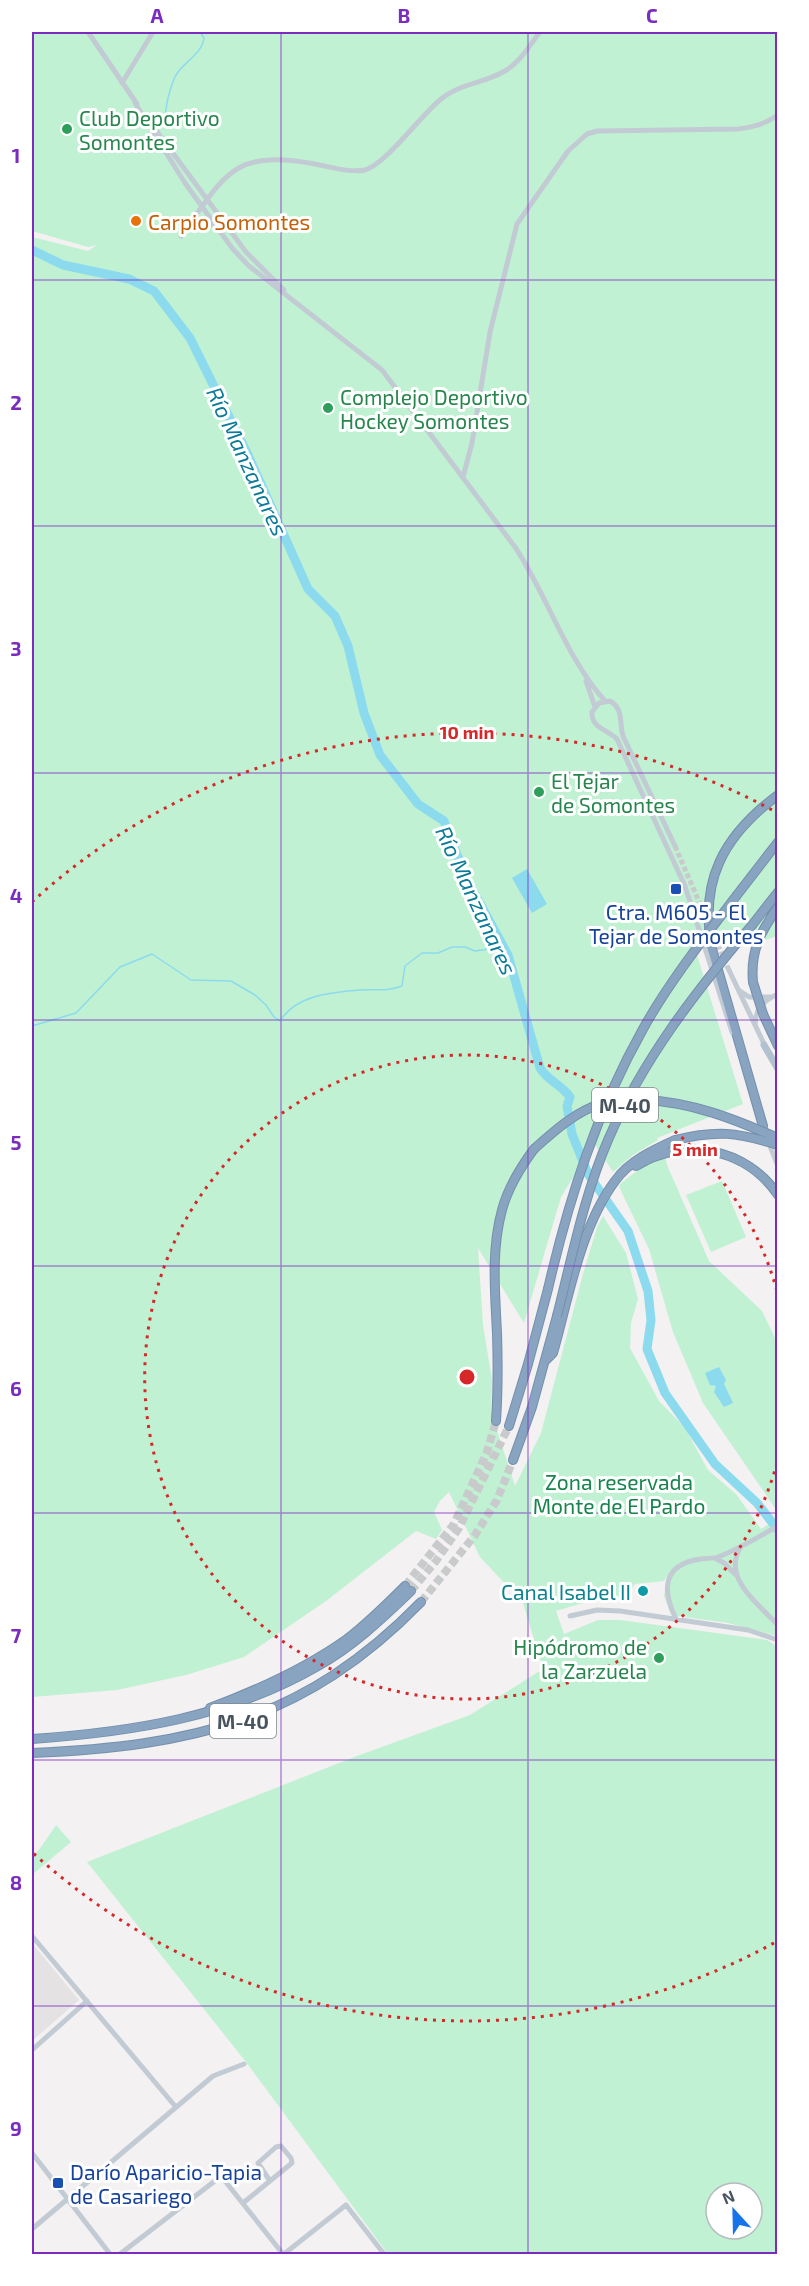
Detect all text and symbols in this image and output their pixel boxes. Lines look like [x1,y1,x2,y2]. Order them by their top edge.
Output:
text: A [150,3,164,27]
text: B [398,3,410,27]
text: C [646,3,658,27]
place label: Club Deportivo Somontes [79,105,220,154]
marker: Club Deportivo Somontes [60,122,74,136]
text: 1 [12,143,20,167]
place label: Carpio Somontes [148,209,310,234]
marker: Carpio Somontes [129,214,143,228]
water label: Río Manzanares [202,382,294,540]
place label: Complejo Deportivo Hockey Somontes [340,384,528,433]
text: 2 [10,390,22,414]
marker: Complejo Deportivo Hockey Somontes [321,401,335,415]
text: 3 [10,636,22,660]
text: 10 min [440,721,494,743]
place label: El Tejar de Somontes [551,768,675,817]
marker: El Tejar de Somontes [532,785,546,799]
water label: Río Manzanares [431,821,523,979]
marker: Ctra. M605 - El Tejar de Somontes [669,882,683,896]
text: 4 [10,883,23,907]
place label: Ctra. M605 - El Tejar de Somontes [589,899,763,949]
road number: M-40 [592,1088,658,1122]
text: 5 [10,1130,22,1154]
text: 5 min [672,1138,718,1160]
centre of rings [457,1367,477,1387]
text: 6 [10,1376,22,1400]
park label: Zona reservada Monte de El Pardo [533,1469,705,1518]
place label: Canal Isabel II [501,1579,631,1604]
marker: Canal Isabel II [636,1584,650,1598]
text: 7 [11,1623,22,1647]
place label: Hipódromo de la Zarzuela [513,1634,647,1683]
marker: Hipódromo de la Zarzuela [652,1651,666,1665]
road number: M-40 [210,1704,276,1738]
text: 8 [10,1870,22,1894]
text: 9 [10,2116,22,2140]
place label: Darío Aparicio-Tapia de Casariego [70,2159,262,2208]
marker: Darío Aparicio-Tapia de Casariego [51,2176,65,2190]
north arrow [704,2181,764,2241]
text: N [719,2186,737,2208]

